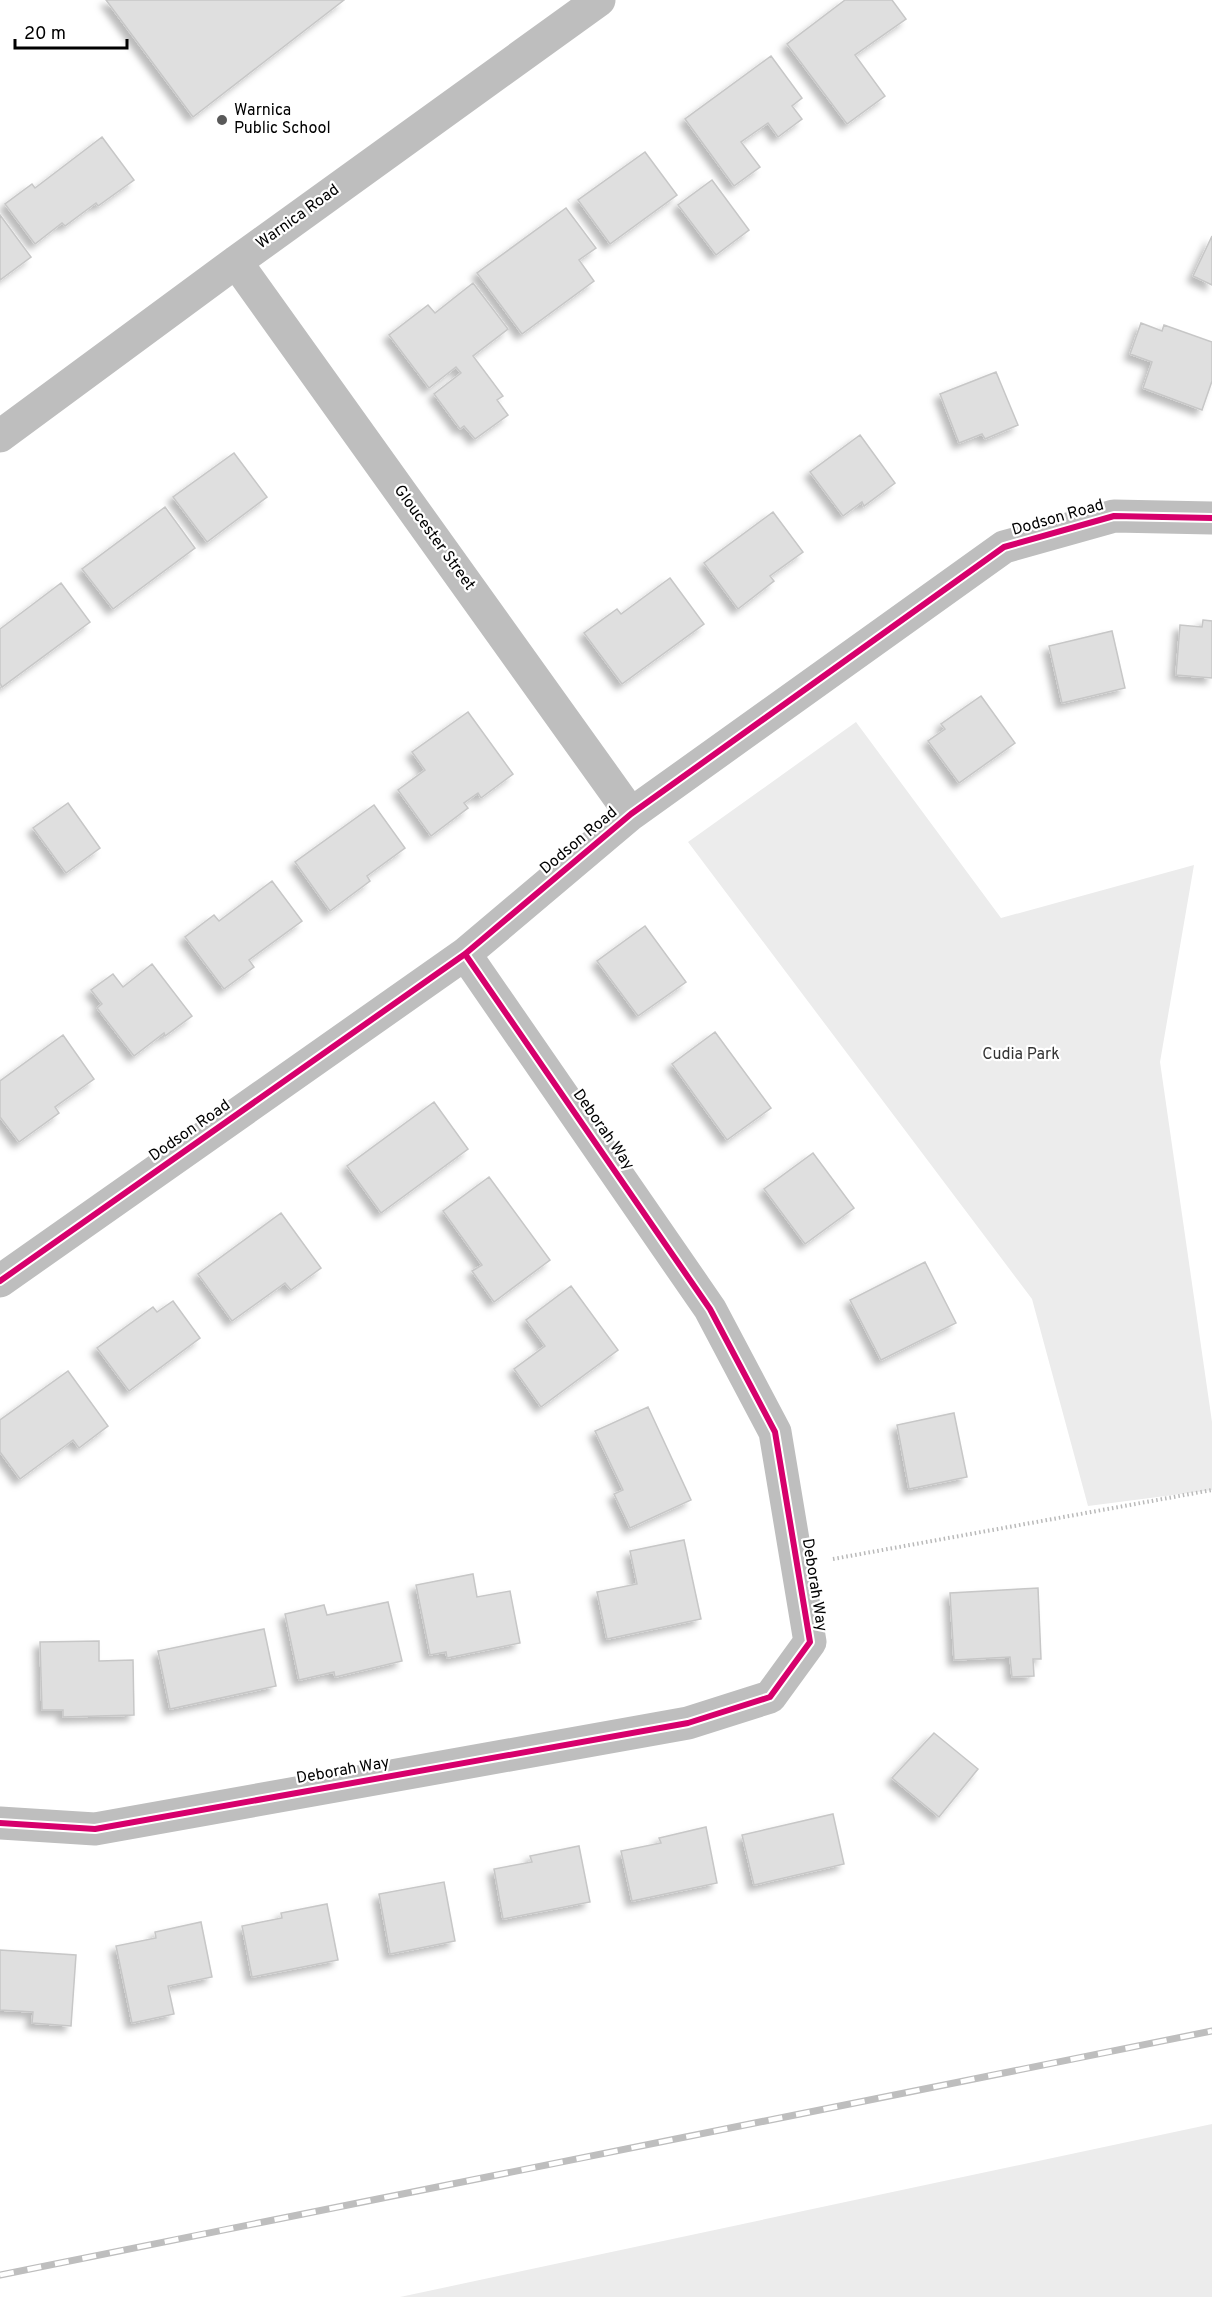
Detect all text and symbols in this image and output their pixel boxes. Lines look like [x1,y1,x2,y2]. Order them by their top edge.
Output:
scale bar [15,12,128,50]
text: 20 m [24,23,66,46]
place label: Warnica Public School [234,101,331,139]
marker: Warnica Public School [215,113,229,127]
street label: Warnica Road [253,180,343,254]
street label: Gloucester Street [389,481,479,595]
street label: Dodson Road [1010,495,1106,541]
street label: Dodson Road [536,803,622,879]
park label: Cudia Park [982,1045,1060,1065]
street label: Deborah Way [568,1086,638,1174]
street label: Dodson Road [145,1096,235,1166]
street label: Deborah Way [797,1537,831,1633]
street label: Deborah Way [295,1753,391,1789]

